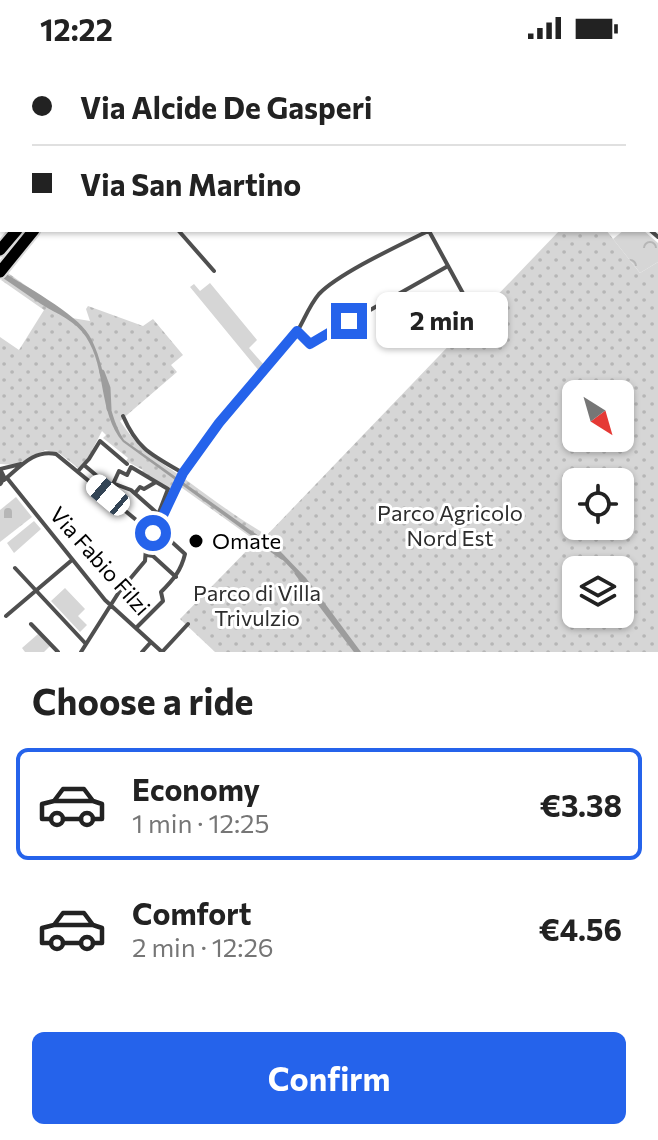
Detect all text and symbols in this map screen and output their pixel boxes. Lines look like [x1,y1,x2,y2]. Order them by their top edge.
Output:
text: 12:22 [40,10,113,47]
text: Via Alcide De Gasperi [80,88,372,125]
text: Via San Martino [80,165,301,202]
callout: 2 min [377,293,509,349]
route end [331,303,367,339]
text: 2 min [410,304,474,335]
north arrow [562,380,634,452]
map controls [562,380,634,628]
button: locate [562,468,634,540]
car [82,470,134,520]
park label: Parco Agricolo Nord Est [377,499,523,551]
street label: Via Fabio Filzi [45,501,156,620]
route start [135,515,171,551]
place label: Omate [212,527,281,554]
marker: Omate [187,532,205,550]
button: layers [562,556,634,628]
park label: Parco di Villa Trivulzio [193,579,321,631]
text: Choose a ride [32,678,253,722]
icon: car [36,768,108,840]
text: Economy [132,770,260,807]
text: €3.38 [540,786,622,823]
text: 1 min · 12:25 [132,807,269,838]
icon: car [36,892,108,964]
text: Comfort [132,894,251,931]
text: €4.56 [539,910,622,947]
text: 2 min · 12:26 [132,931,274,962]
button: Confirm [32,1032,626,1124]

